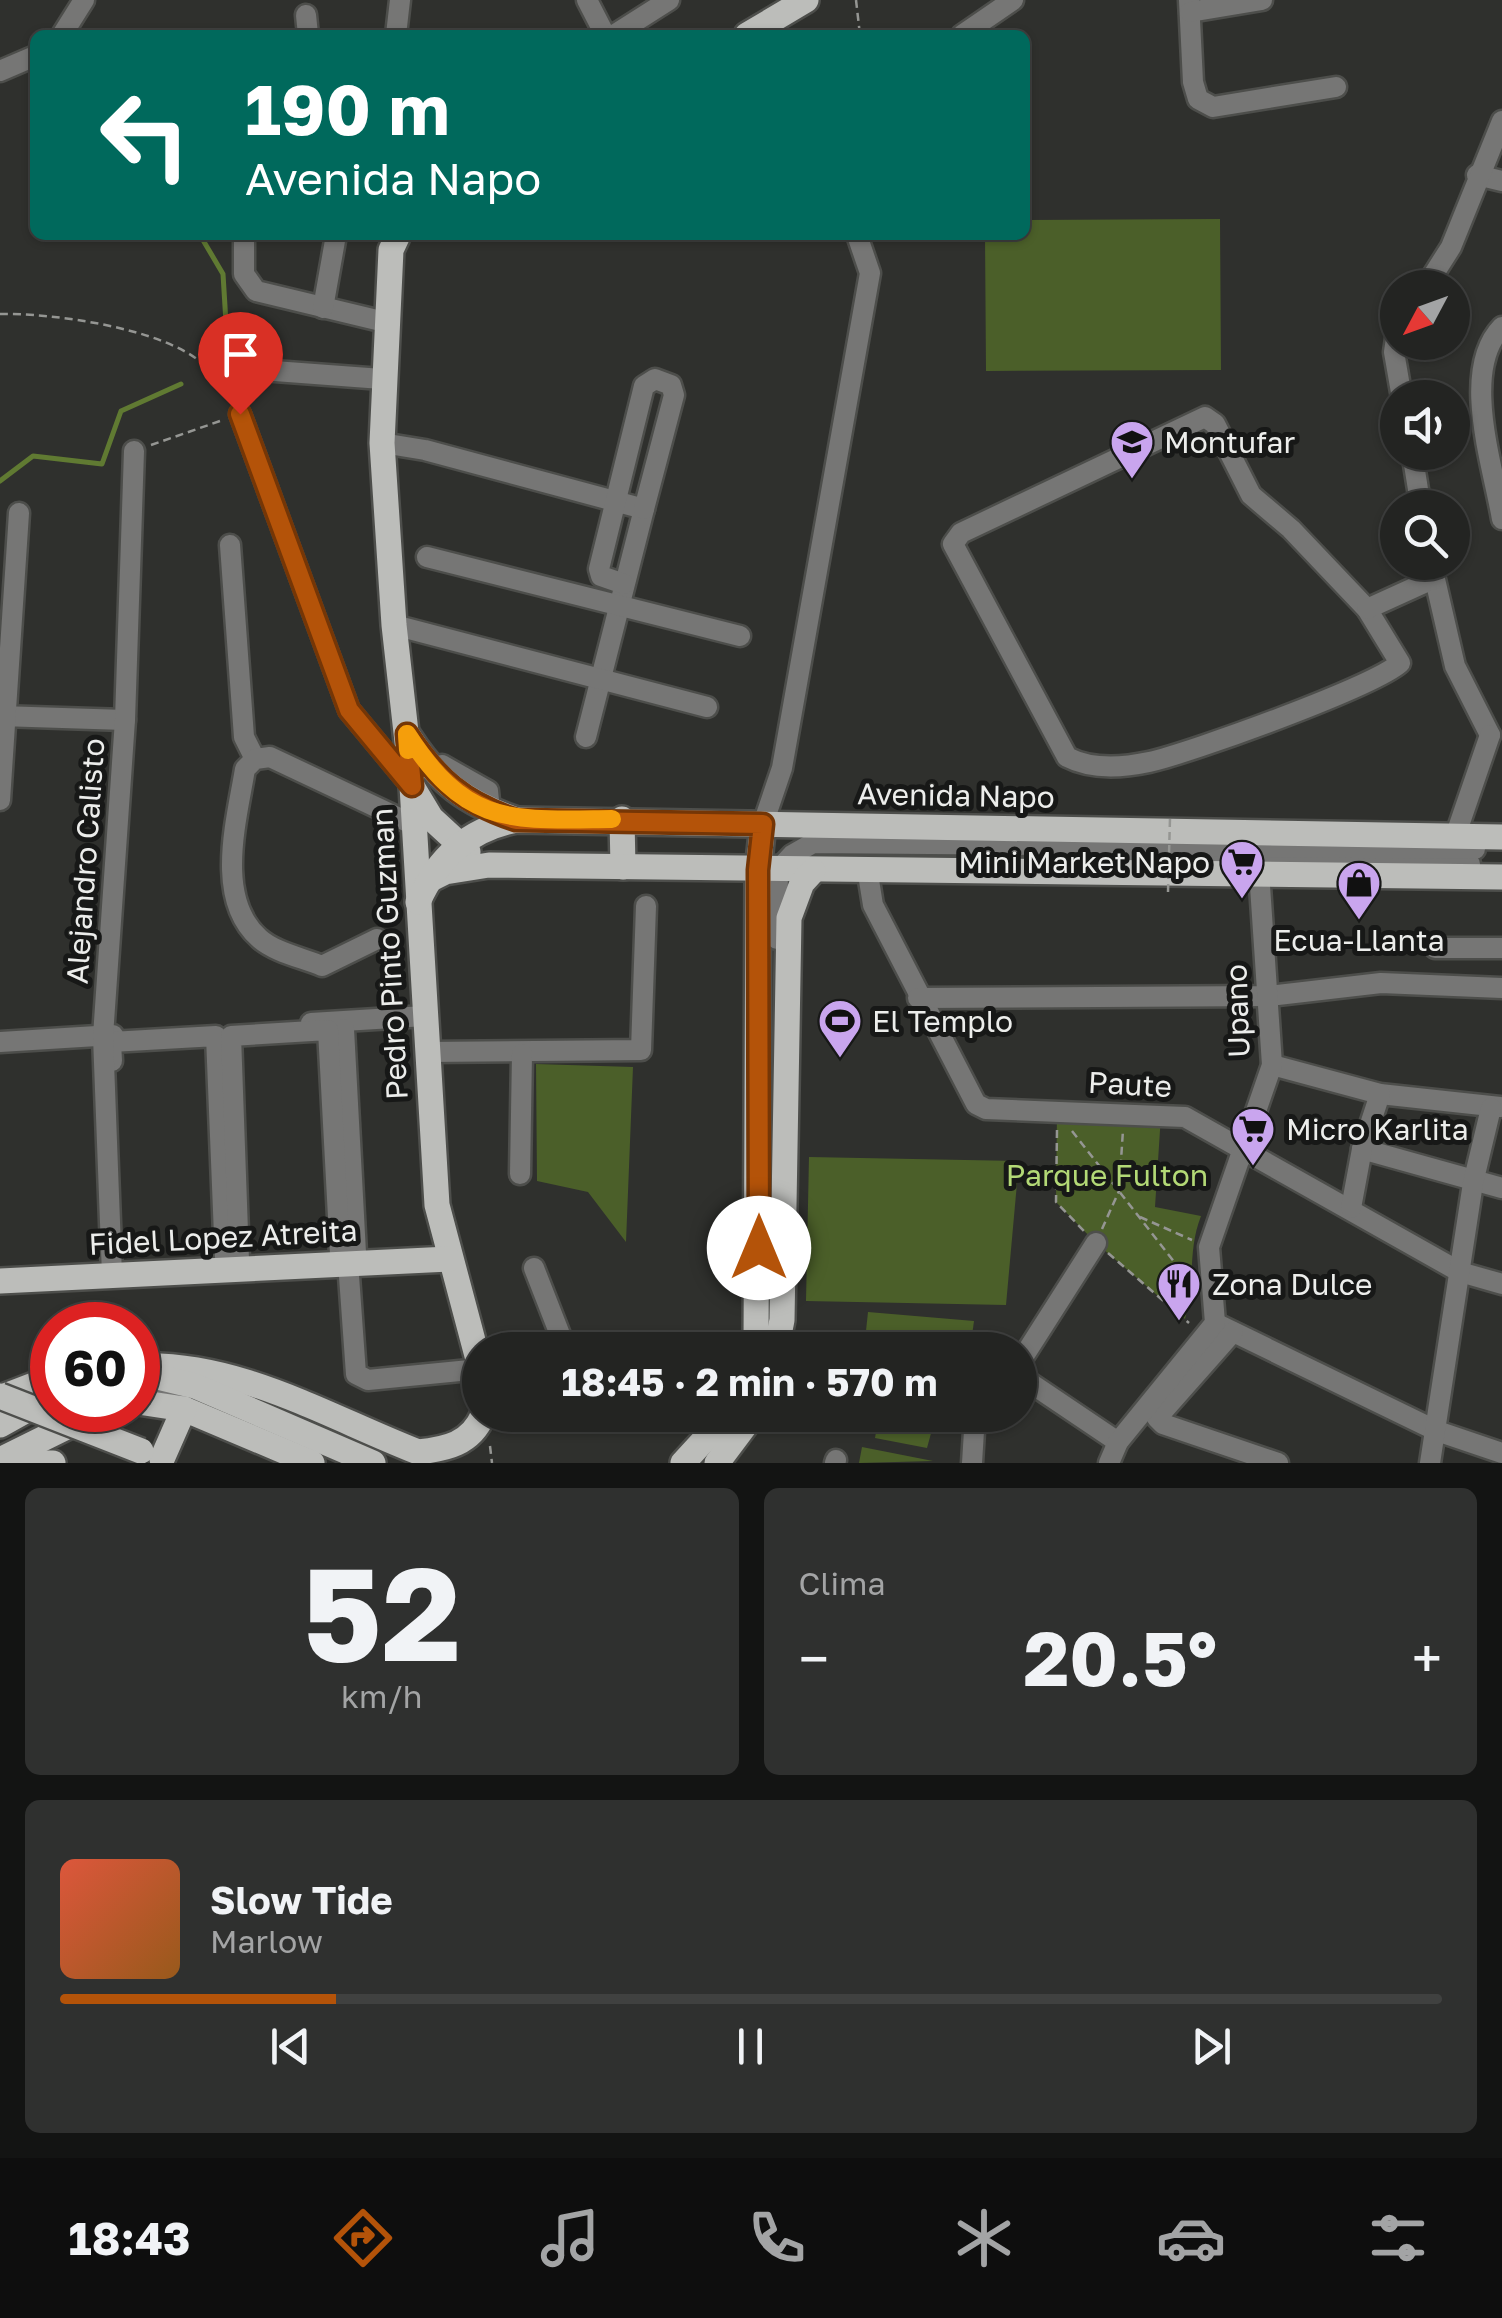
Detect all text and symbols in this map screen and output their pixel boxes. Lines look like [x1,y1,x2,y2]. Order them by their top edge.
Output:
text: 190 m [245,66,450,150]
icon: left [80,70,210,200]
text: Avenida Napo [245,151,541,205]
north arrow [1380,270,1470,360]
map controls [1380,270,1470,580]
pin [198,312,283,415]
icon: arrive [213,327,268,382]
button: sound [1380,380,1470,470]
school or university icon: Montufar [1109,419,1155,480]
place label: Montufar [1164,424,1295,460]
button: search [1380,490,1470,580]
street label: Alejandro Calisto [58,737,112,985]
street label: Avenida Napo [857,775,1055,815]
street label: Pedro Pinto Guzman [363,807,415,1101]
supermarket icon: Mini Market Napo [1219,839,1265,900]
place label: Mini Market Napo [958,844,1210,880]
shop icon: Ecua-Llanta [1336,860,1382,921]
place label: Ecua-Llanta [1273,922,1445,958]
street label: Upano [1217,964,1257,1058]
sports icon: El Templo [817,998,863,1059]
place label: El Templo [872,1003,1013,1039]
street label: Paute [1087,1064,1173,1104]
supermarket icon: Micro Karlita [1230,1106,1276,1167]
place label: Micro Karlita [1286,1111,1469,1147]
park label: Parque Fulton [1006,1157,1208,1193]
position arrow [707,1196,811,1300]
street label: Fidel Lopez Atreita [88,1212,358,1262]
restaurant icon: Zona Dulce [1156,1261,1202,1322]
place label: Zona Dulce [1212,1266,1373,1302]
speed limit sign: 60 [30,1302,160,1432]
text: 18:45 · 2 min · 570 m [562,1359,937,1404]
text: 52 [302,1534,461,1690]
text: Clima [799,1564,885,1602]
text: 20.5° [1023,1612,1217,1703]
text: − [799,1625,829,1691]
text: + [1412,1625,1442,1691]
text: km/h [341,1677,422,1715]
text: Slow Tide [210,1877,393,1922]
text: Marlow [210,1922,323,1960]
icon: previous [263,2019,318,2074]
icon: pause [723,2019,778,2074]
icon: next [1184,2019,1239,2074]
icon: directions [328,2203,398,2273]
icon: music [535,2203,605,2273]
icon: phone [742,2203,812,2273]
icon: climate [949,2203,1019,2273]
icon: car [1156,2203,1226,2273]
icon: filters [1363,2203,1433,2273]
text: 18:43 [69,2211,191,2265]

